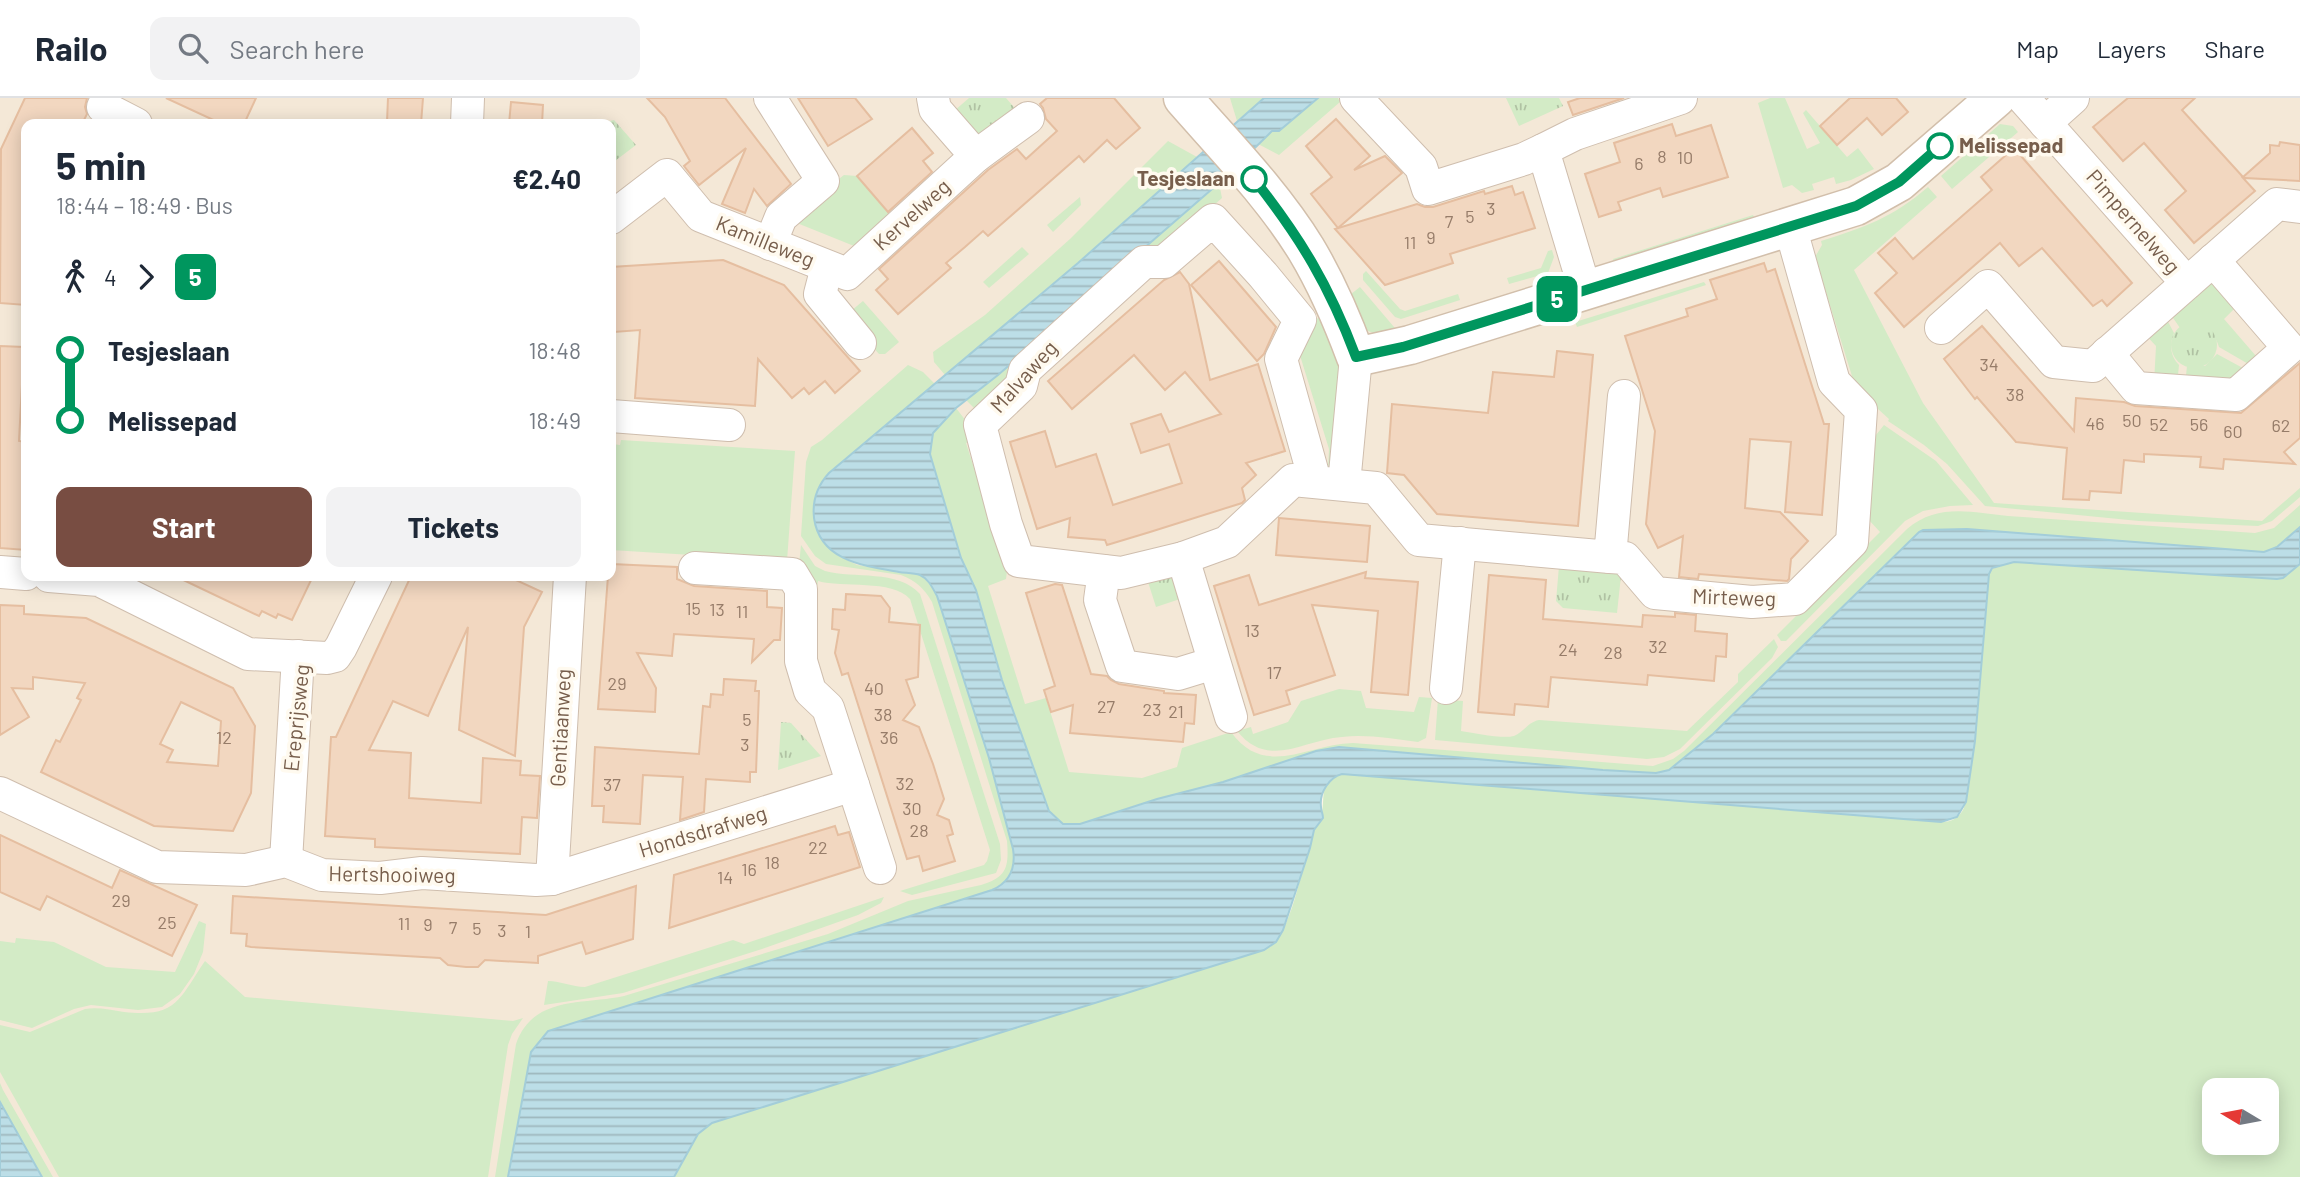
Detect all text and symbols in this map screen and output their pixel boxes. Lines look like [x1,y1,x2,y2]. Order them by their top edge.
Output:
search box [150,17,640,80]
text: Railo [35,28,108,68]
icon: search [174,29,212,67]
text: Search here [230,33,365,64]
text: Map [2016,34,2059,63]
text: Layers [2097,34,2166,63]
text: Share [2204,34,2265,63]
place label: Melissepad [1959,132,2063,157]
marker: Melissepad [1927,133,1953,159]
text: 5 min [56,142,146,188]
house number: 8 [1657,145,1667,167]
house number: 10 [1677,146,1693,168]
house number: 6 [1634,152,1644,174]
text: €2.40 [512,163,581,194]
street label: Pimpernelweg [2082,164,2186,278]
place label: Tesjeslaan [1137,165,1235,190]
marker: Tesjeslaan [1241,166,1267,192]
street label: Kervelweg [867,173,955,255]
text: 18:44 – 18:49 · Bus [56,191,233,219]
house number: 3 [1486,197,1496,219]
house number: 5 [1465,205,1475,227]
street label: Kamilleweg [713,210,818,272]
house number: 7 [1445,210,1454,232]
house number: 9 [1426,226,1436,248]
house number: 11 [1404,231,1416,253]
icon: walk [56,258,94,296]
icon: forward [127,258,165,296]
text: 5 [189,262,202,291]
text: 4 [104,263,117,291]
line badge: 5 [1534,276,1580,322]
text: 5 [1551,284,1563,313]
text: Tesjeslaan [108,335,230,366]
street label: Malvaweg [984,335,1062,417]
text: 18:48 [529,336,581,364]
house number: 34 [1979,353,1999,375]
house number: 38 [2006,383,2024,405]
text: Melissepad [108,405,237,436]
text: 18:49 [529,406,581,434]
house number: 50 [2122,409,2142,431]
house number: 46 [2085,412,2105,434]
house number: 52 [2150,413,2168,435]
house number: 56 [2190,413,2208,435]
house number: 62 [2272,414,2290,436]
house number: 60 [2223,420,2243,442]
button: Start [56,487,312,567]
button: Tickets [326,487,581,567]
street label: Mirteweg [1692,583,1776,610]
house number: 15 [685,597,701,619]
house number: 13 [709,598,725,620]
house number: 11 [736,600,748,622]
house number: 13 [1244,619,1260,641]
house number: 32 [1649,635,1667,657]
house number: 24 [1558,638,1578,660]
house number: 28 [1603,641,1623,663]
house number: 17 [1267,661,1282,683]
street label: Ereprijsweg [277,663,314,773]
street label: Gentiaanweg [544,668,575,788]
house number: 29 [607,672,627,694]
house number: 40 [864,677,884,699]
house number: 27 [1097,695,1116,717]
house number: 23 [1143,698,1161,720]
house number: 21 [1168,700,1184,722]
house number: 38 [874,703,892,725]
house number: 5 [742,708,752,730]
house number: 12 [216,726,232,748]
house number: 36 [880,726,898,748]
house number: 3 [740,733,750,755]
house number: 32 [896,772,914,794]
house number: 37 [603,773,621,795]
house number: 30 [902,797,922,819]
street label: Hondsdrafweg [636,799,769,862]
house number: 28 [909,819,929,841]
house number: 22 [808,836,828,858]
house number: 18 [764,851,780,873]
house number: 16 [741,858,757,880]
street label: Hertshooiweg [328,860,456,887]
house number: 14 [717,866,733,888]
house number: 29 [111,889,131,911]
house number: 25 [158,911,176,933]
house number: 11 [398,912,410,934]
house number: 9 [423,913,433,935]
house number: 7 [449,916,458,938]
house number: 5 [472,917,482,939]
house number: 3 [497,919,507,941]
house number: 1 [525,920,531,942]
north arrow [2202,1078,2278,1155]
map controls [2202,1078,2279,1155]

